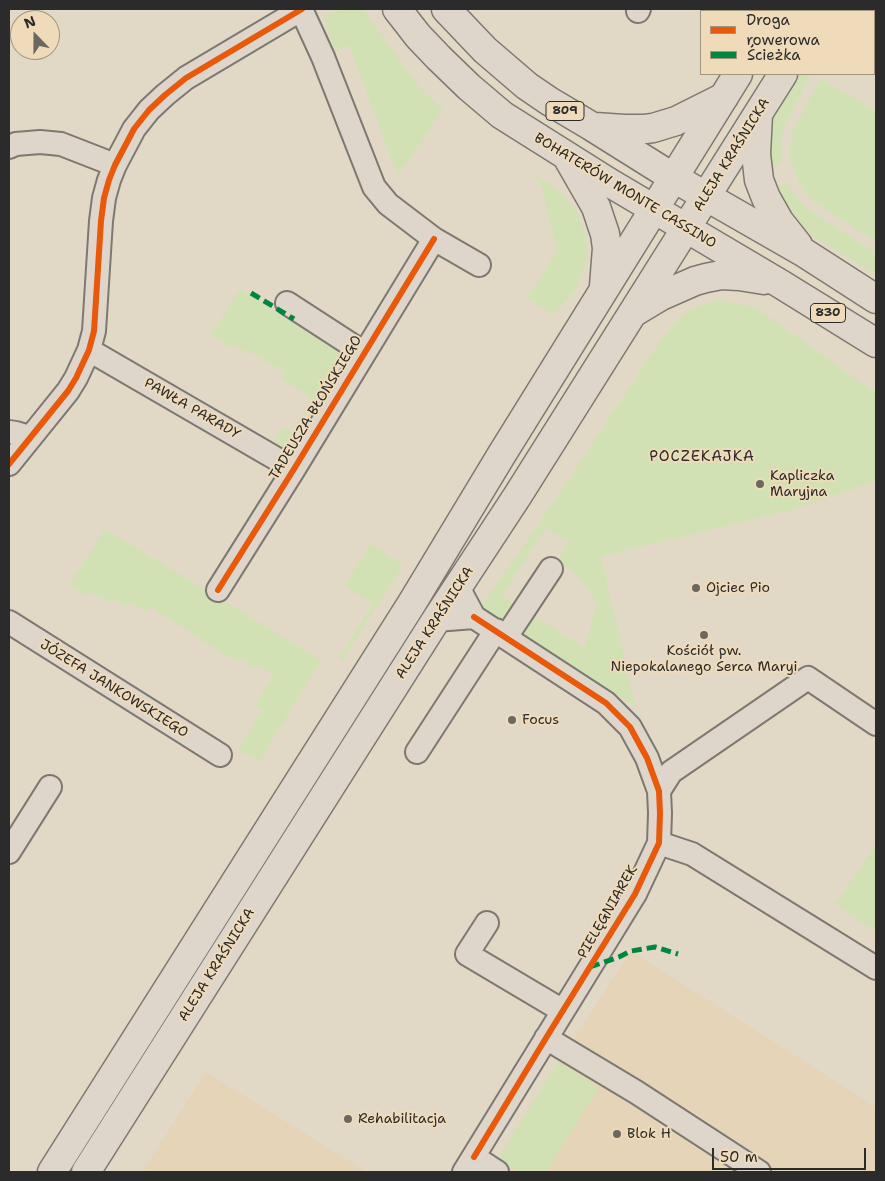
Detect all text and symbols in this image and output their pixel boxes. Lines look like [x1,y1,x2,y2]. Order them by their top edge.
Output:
north arrow [10,10,60,60]
legend [700,10,875,75]
text: Droga rowerowa [746,10,820,50]
text: N [21,12,38,32]
text: Ścieżka [747,45,801,65]
street label: ALEJA KRAŚNICKA [690,95,774,215]
road number: 809 [546,102,584,120]
street label: BOHATERÓW MONTE CASSINO [531,130,719,252]
road number: 830 [810,304,846,322]
street label: TADEUSZA BŁOŃSKIEGO [266,333,366,483]
street label: PAWŁA PARADY [141,375,243,443]
district label: POCZEKAJKA [648,448,756,466]
place label: Kapliczka Maryjna [770,468,834,501]
marker: Kapliczka Maryjna [754,478,766,490]
street label: ALEJA KRAŚNICKA [392,564,478,682]
place label: Ojciec Pio [706,580,770,596]
marker: Ojciec Pio [690,582,702,594]
marker: Kościół pw. Niepokalanego Serca Maryi [698,629,710,641]
street label: JÓZEFA JANKOWSKIEGO [37,636,191,742]
place label: Kościół pw. Niepokalanego Serca Maryi [611,643,797,676]
place label: Focus [522,712,559,728]
marker: Focus [506,714,518,726]
street label: PIELĘGNIAREK [574,862,642,962]
street label: ALEJA KRAŚNICKA [175,905,259,1025]
place label: Rehabilitacja [358,1111,446,1127]
marker: Rehabilitacja [342,1113,354,1125]
place label: Blok H [627,1126,671,1142]
marker: Blok H [611,1128,623,1140]
scale bar [715,1138,869,1170]
text: 50 m [720,1147,758,1167]

